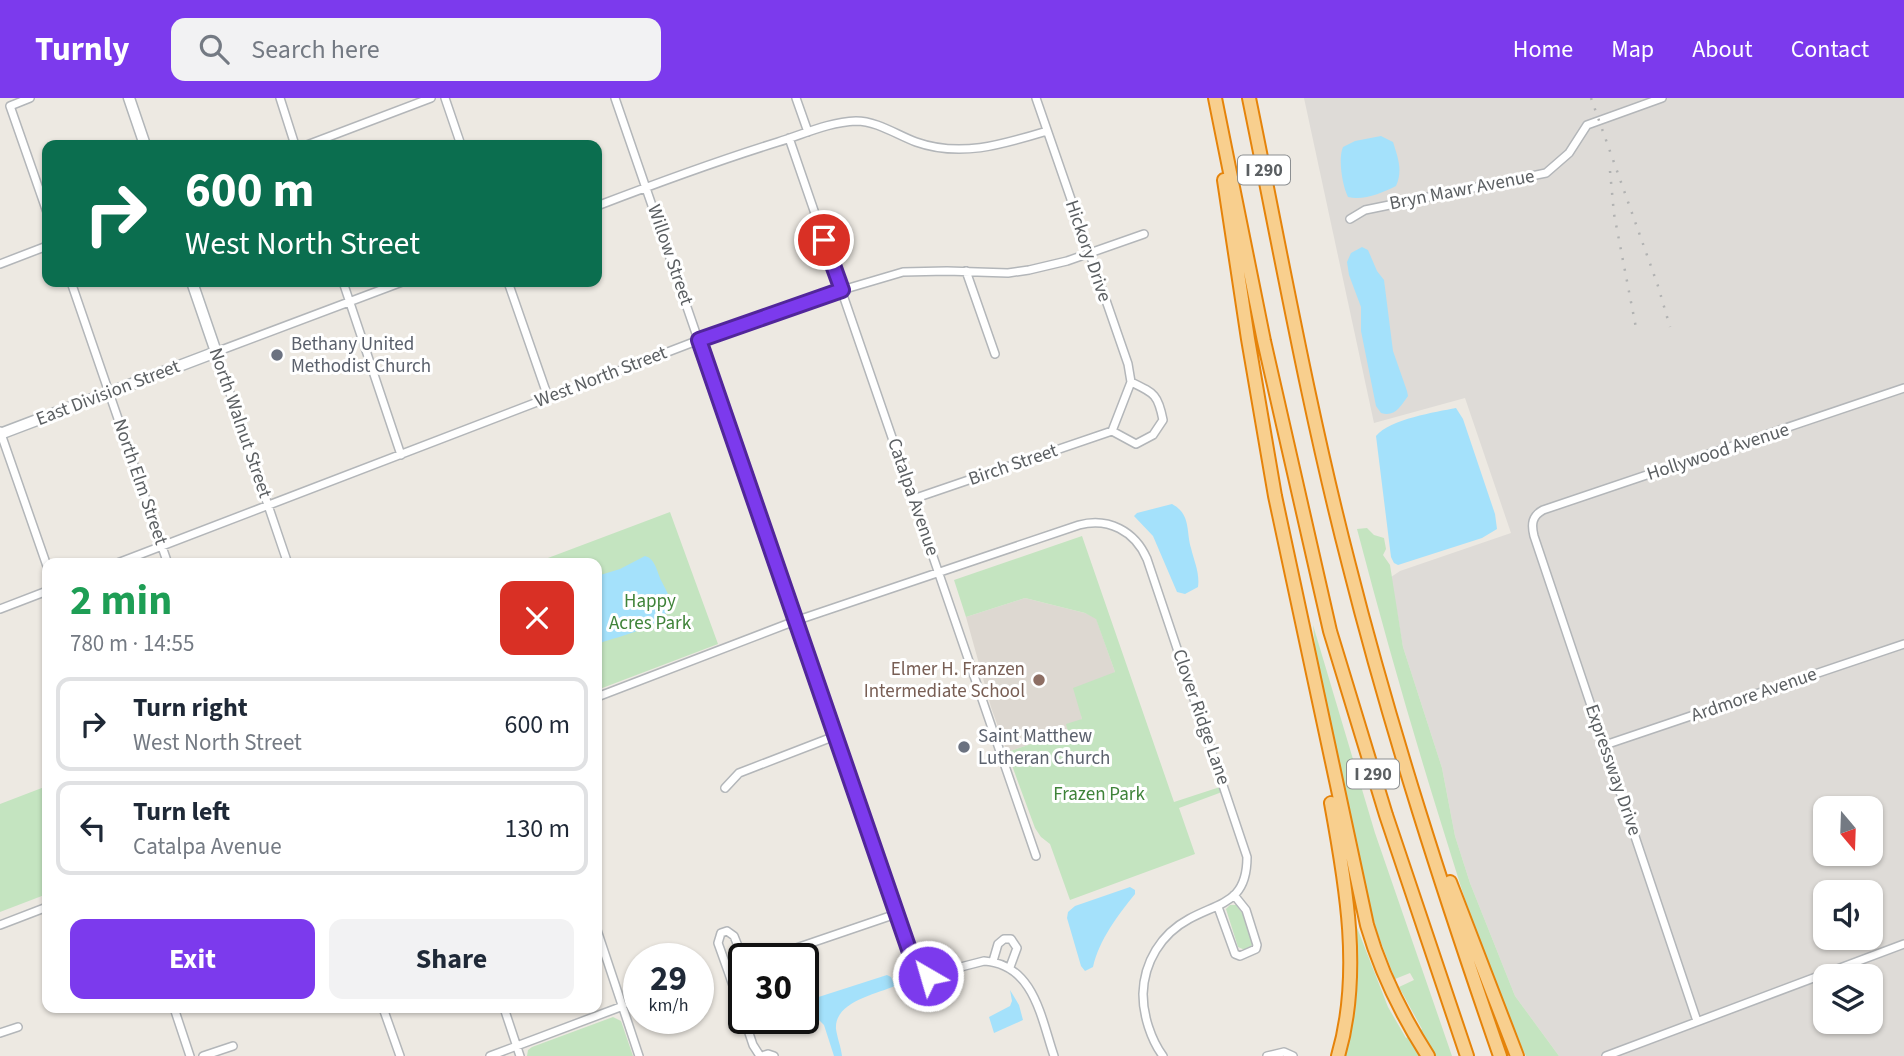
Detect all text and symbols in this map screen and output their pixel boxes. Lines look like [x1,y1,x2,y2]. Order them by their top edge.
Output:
search box [171,18,661,81]
text: Turnly [35,26,129,73]
icon: search [195,30,233,68]
text: Search here [251,31,380,68]
text: Home [1513,32,1573,67]
text: Map [1611,32,1654,67]
text: About [1692,32,1753,67]
text: Contact [1791,32,1869,67]
text: 600 m [185,156,314,226]
road number: I 290 [1238,156,1290,184]
street label: Bryn Mawr Avenue [1387,163,1537,217]
icon: right [70,168,161,259]
street label: Hickory Drive [1058,196,1118,306]
street label: Willow Street [640,201,700,309]
pin [794,210,854,270]
text: West North Street [185,221,420,267]
icon: arrive [805,221,843,259]
place label: Bethany United Methodist Church [291,331,431,380]
street label: West North Street [531,339,671,415]
street label: North Walnut Street [202,344,279,502]
marker: Bethany United Methodist Church [269,347,285,363]
street label: East Division Street [32,353,184,433]
street label: North Elm Street [106,415,174,549]
street label: Hollywood Avenue [1643,416,1793,488]
street label: Catalpa Avenue [880,435,946,559]
street label: Birch Street [965,437,1062,493]
text: 2 min [70,571,172,631]
button: close [500,581,574,655]
park label: Happy Acres Park [609,588,692,637]
text: 780 m · 14:55 [70,627,194,660]
street label: Clover Ridge Lane [1165,646,1237,788]
place label: Elmer H. Franzen Intermediate School [864,656,1025,705]
street label: Ardmore Avenue [1687,661,1821,729]
marker: Elmer H. Franzen Intermediate School [1031,672,1047,688]
text: Turn right [133,689,248,726]
street label: Expressway Drive [1578,701,1648,839]
icon: right [74,705,112,743]
text: 600 m [504,706,570,743]
place label: Saint Matthew Lutheran Church [978,723,1110,772]
text: West North Street [133,726,302,759]
marker: Saint Matthew Lutheran Church [956,739,972,755]
road number: I 290 [1347,760,1399,788]
park label: Frazen Park [1053,781,1145,808]
text: Turn left [133,793,230,830]
north arrow [1813,796,1883,866]
map controls [1813,796,1883,1034]
icon: left [74,809,112,847]
text: 130 m [504,810,570,847]
text: Catalpa Avenue [133,830,282,863]
button: sound [1813,880,1883,950]
button: Exit [70,919,315,999]
button: Share [329,919,574,999]
position arrow [891,939,965,1013]
speed limit sign: 30 [728,943,819,1034]
text: 29 [650,954,687,1004]
button: layers [1813,964,1883,1034]
text: km/h [649,993,688,1018]

